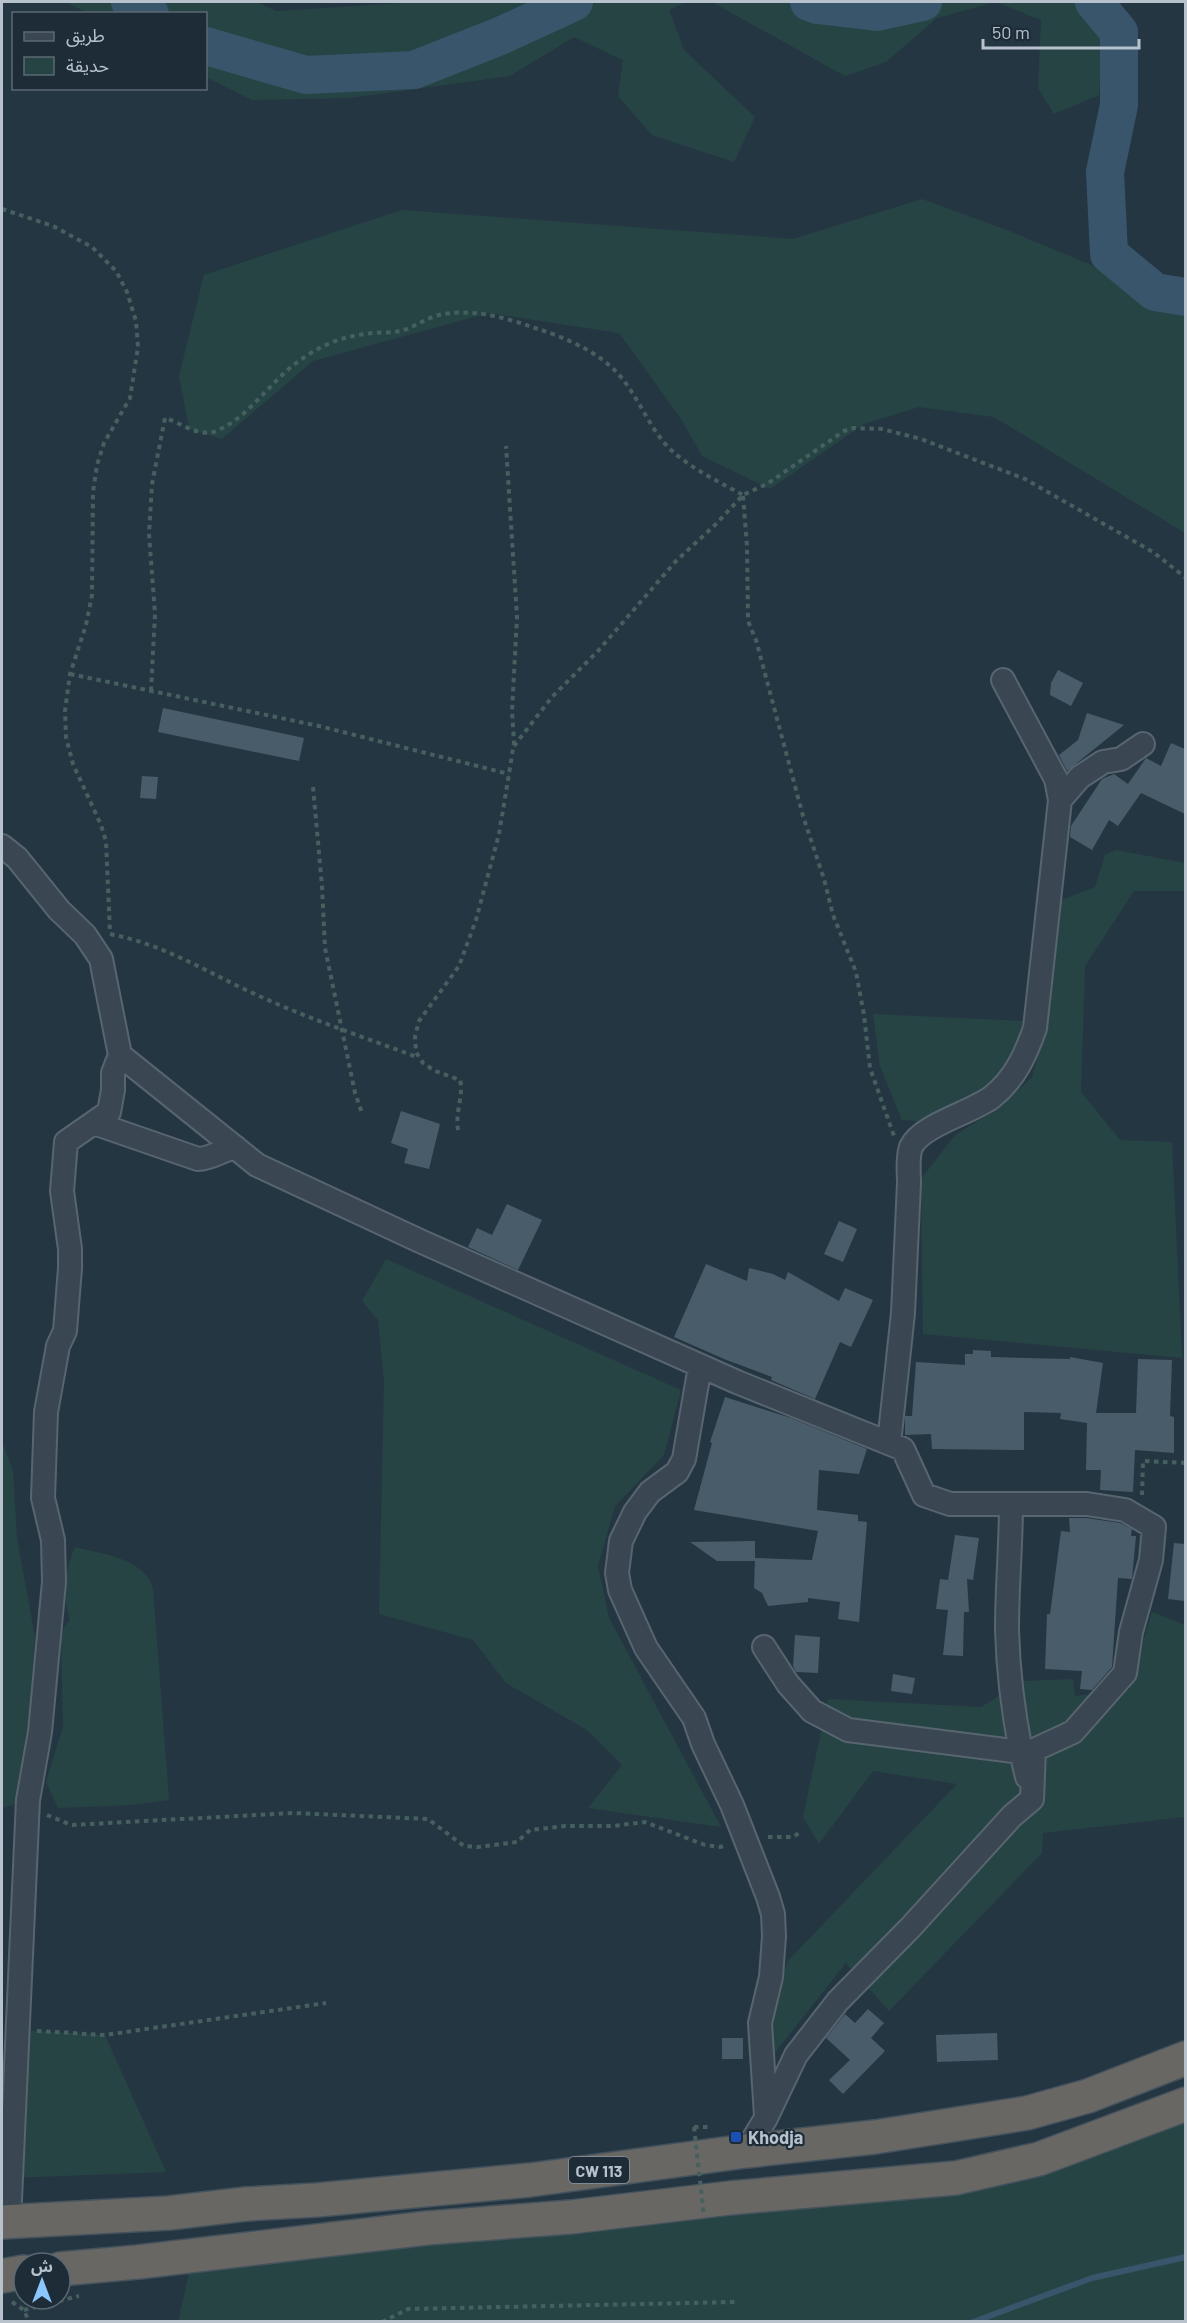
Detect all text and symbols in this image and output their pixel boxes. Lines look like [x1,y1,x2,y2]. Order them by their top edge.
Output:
legend [12,12,207,90]
scale bar [983,12,1139,50]
text: 50 m [992,21,1030,43]
text: طريق [66,24,105,47]
text: حديقة [66,54,109,76]
place label: Khodja [748,2126,803,2148]
marker: Khodja [729,2130,743,2144]
road number: CW 113 [569,2157,629,2183]
north arrow [12,2251,72,2311]
text: ش [31,2256,53,2276]

